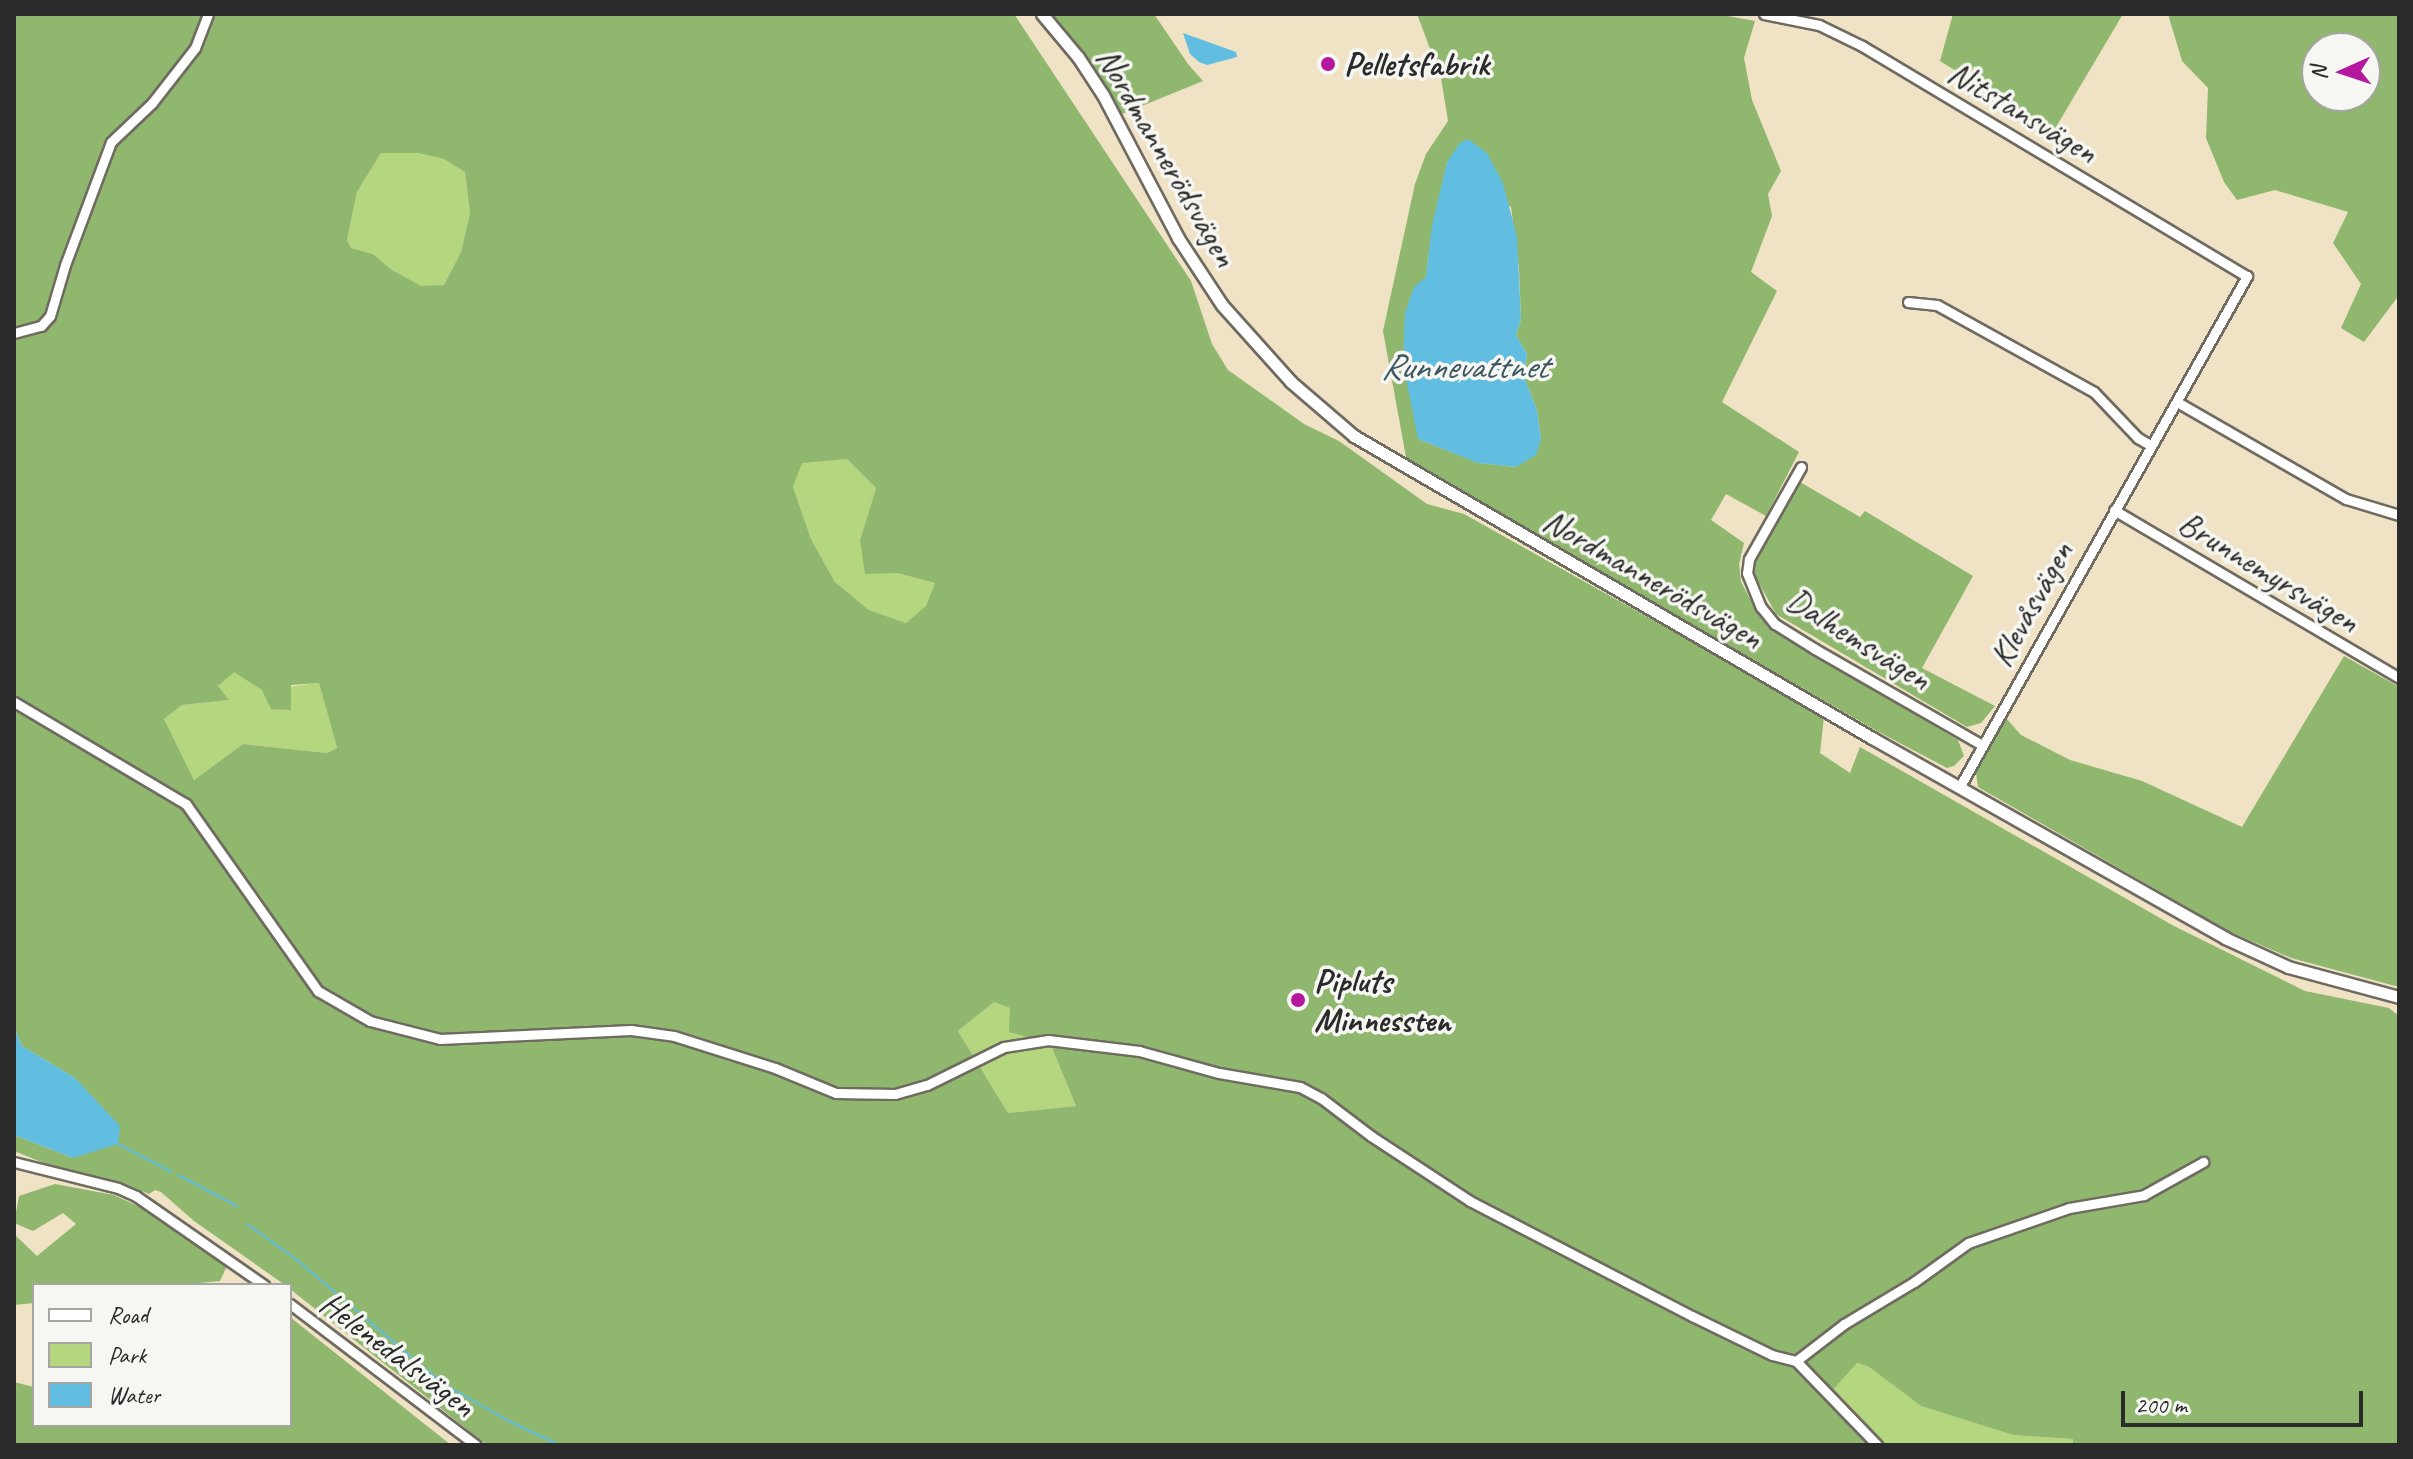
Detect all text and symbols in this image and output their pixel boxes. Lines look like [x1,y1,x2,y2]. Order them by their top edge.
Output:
north arrow [2301,32,2381,112]
street label: Nordmannerödsvägen [1088,40,1246,274]
place label: Pelletsfabrik [1344,44,1489,84]
street label: Nitstansvägen [1941,52,2105,172]
marker: Pelletsfabrik [1319,55,1337,73]
text: N [2305,66,2333,81]
water label: Runnevattnet [1381,345,1547,389]
street label: Nordmannerödsvägen [1536,500,1770,658]
street label: Brunnemyrsvägen [2171,502,2367,642]
street label: Klevåsvägen [1980,535,2082,673]
street label: Dalhemsvägen [1780,579,1938,699]
place label: Pipluts Minnessten [1314,960,1450,1040]
marker: Pipluts Minnessten [1289,991,1307,1009]
street label: Helenedalsvägen [312,1282,484,1426]
legend [32,1283,292,1427]
text: Road [108,1300,148,1330]
text: Park [108,1340,146,1370]
scale bar [2125,1375,2367,1425]
text: Water [108,1380,160,1410]
text: 200 m [2135,1390,2187,1420]

